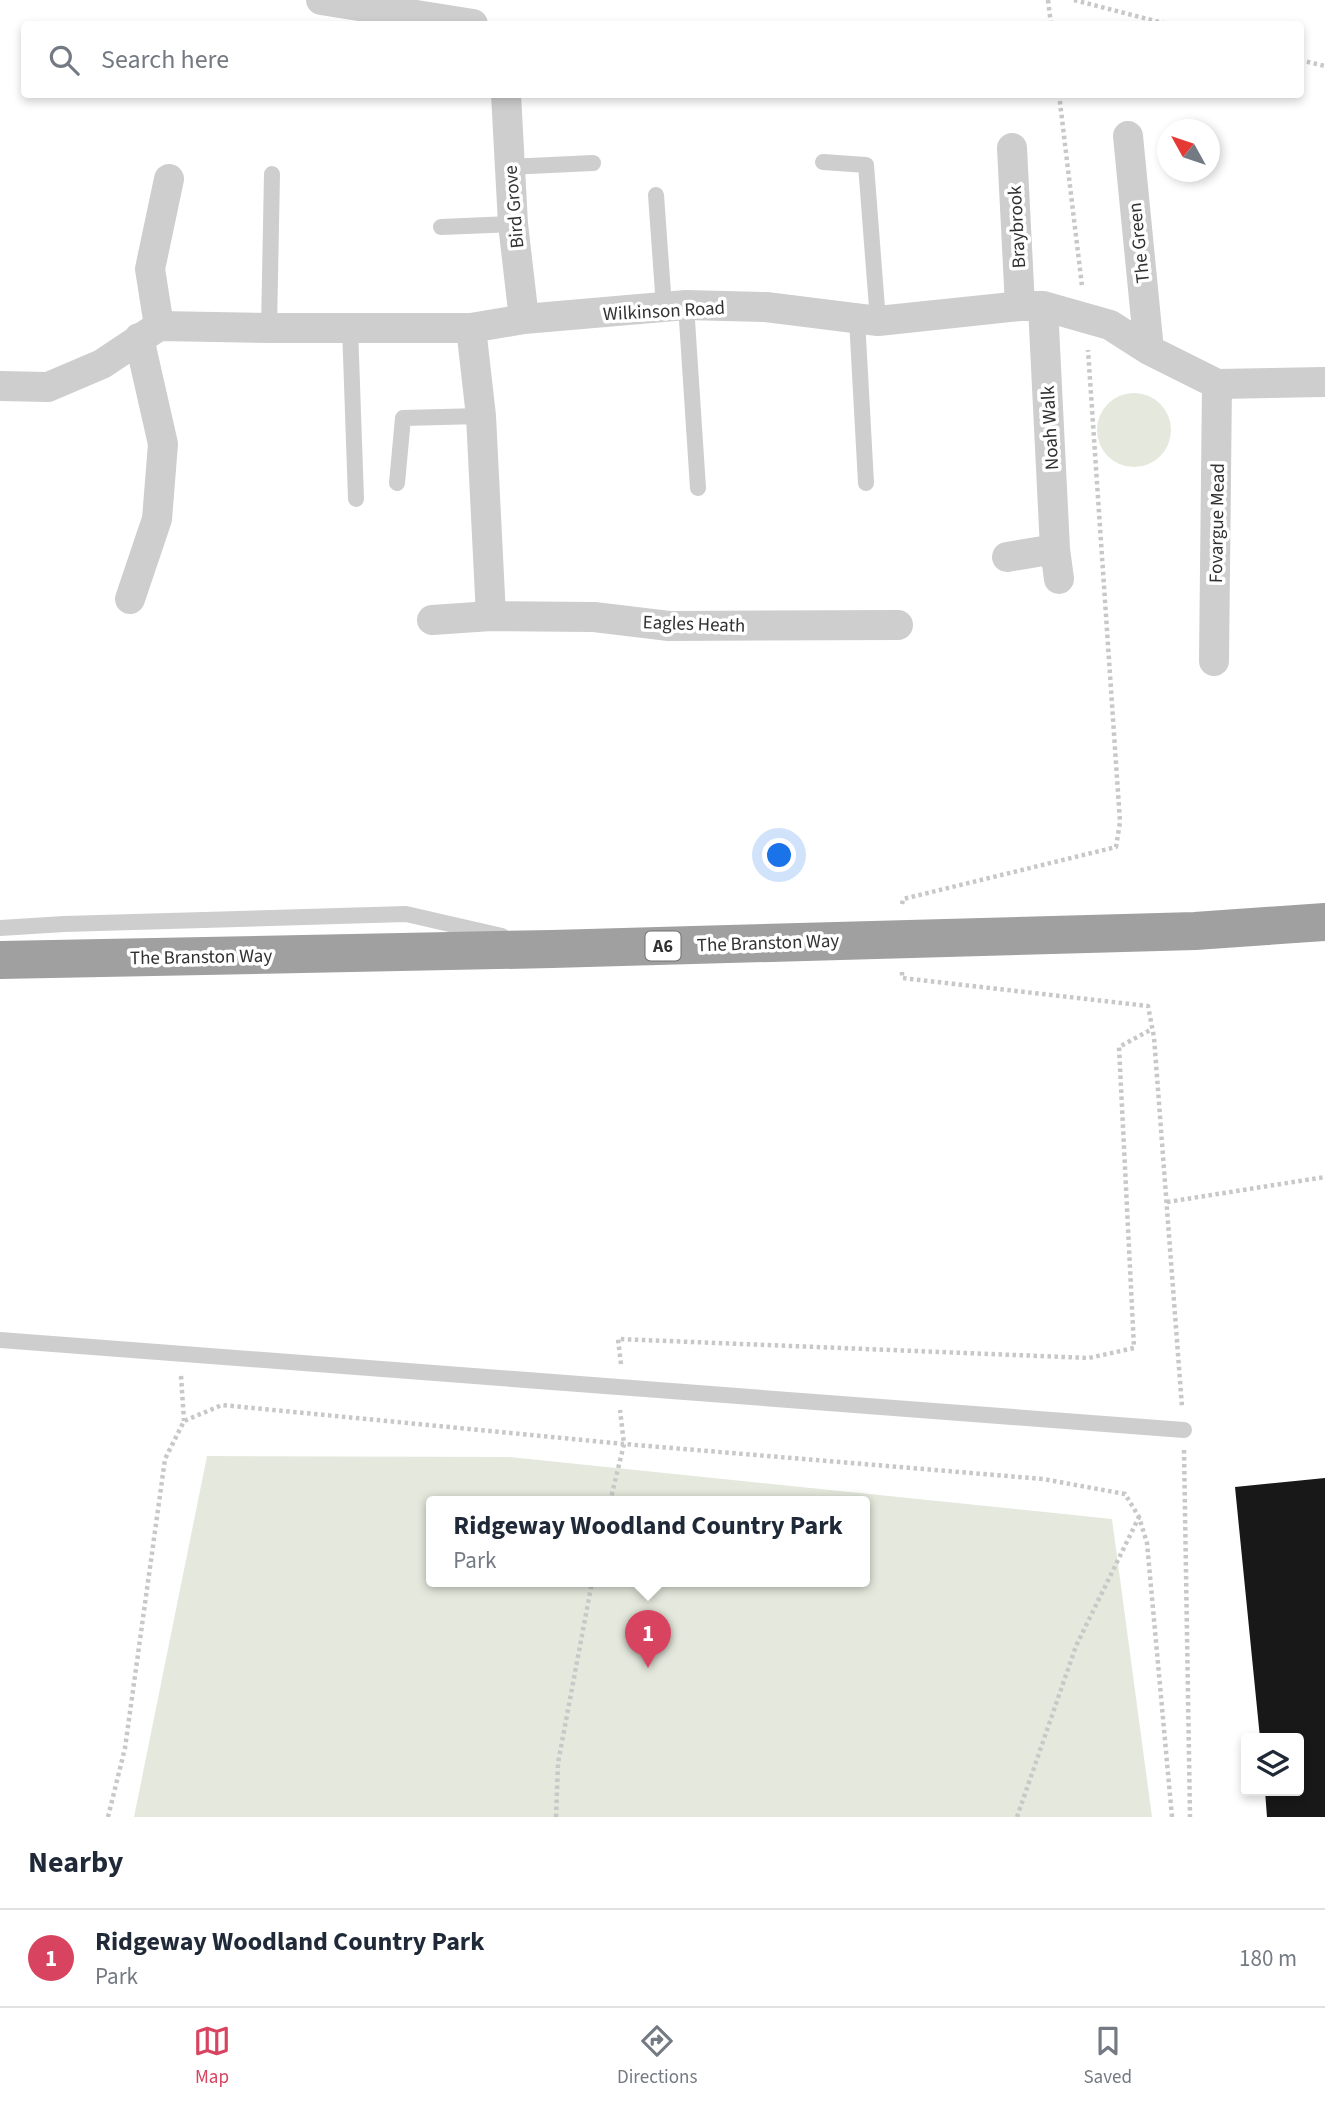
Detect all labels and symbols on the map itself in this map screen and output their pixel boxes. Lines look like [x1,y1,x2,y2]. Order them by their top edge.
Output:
north arrow [1157,119,1220,182]
street label: Bird Grove [497,164,532,249]
street label: Braybrook [1002,184,1033,269]
street label: The Green [1122,201,1157,285]
street label: Wilkinson Road [602,295,726,328]
street label: Noah Walk [1035,384,1066,471]
street label: Fovargue Mead [1203,463,1232,583]
street label: Eagles Heath [642,609,746,640]
your location [762,838,796,872]
street label: The Branston Way [696,928,840,959]
road number: A6 [646,931,680,960]
street label: The Branston Way [130,943,273,972]
pin: 1 [625,1610,671,1668]

